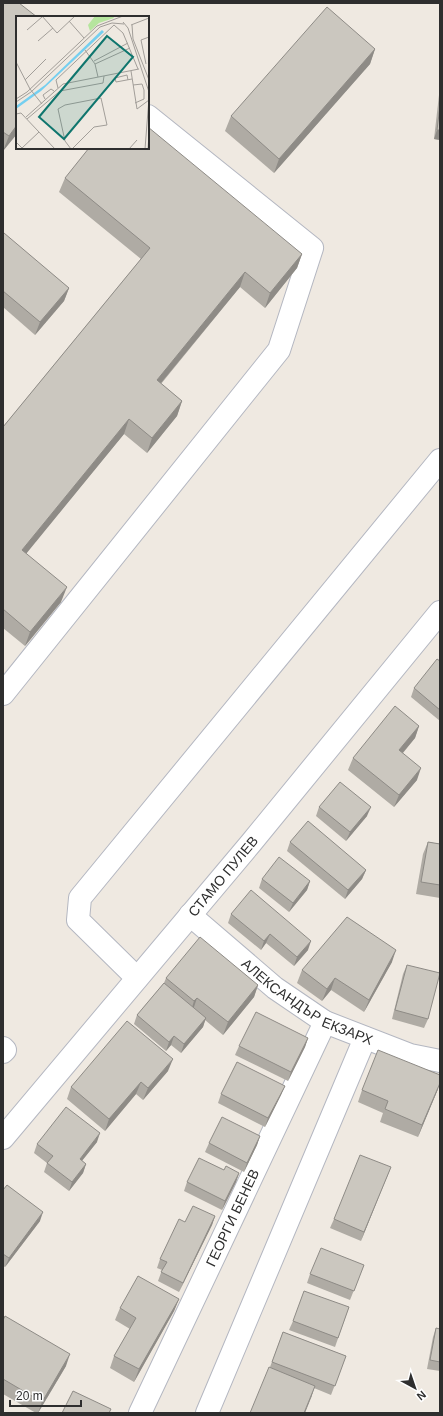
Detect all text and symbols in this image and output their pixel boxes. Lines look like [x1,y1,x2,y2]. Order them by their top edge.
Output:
inset map [16,16,149,149]
street label: СТАМО ПУЛЕВ [185,833,261,920]
street label: АЛЕКСАНДЪР ЕКЗАРХ [238,955,376,1048]
street label: ГЕОРГИ БЕНЕВ [202,1166,262,1269]
north arrow [395,1368,435,1408]
scale bar [10,1382,81,1408]
text: 20 m [16,1389,43,1403]
text: N [414,1389,428,1403]

